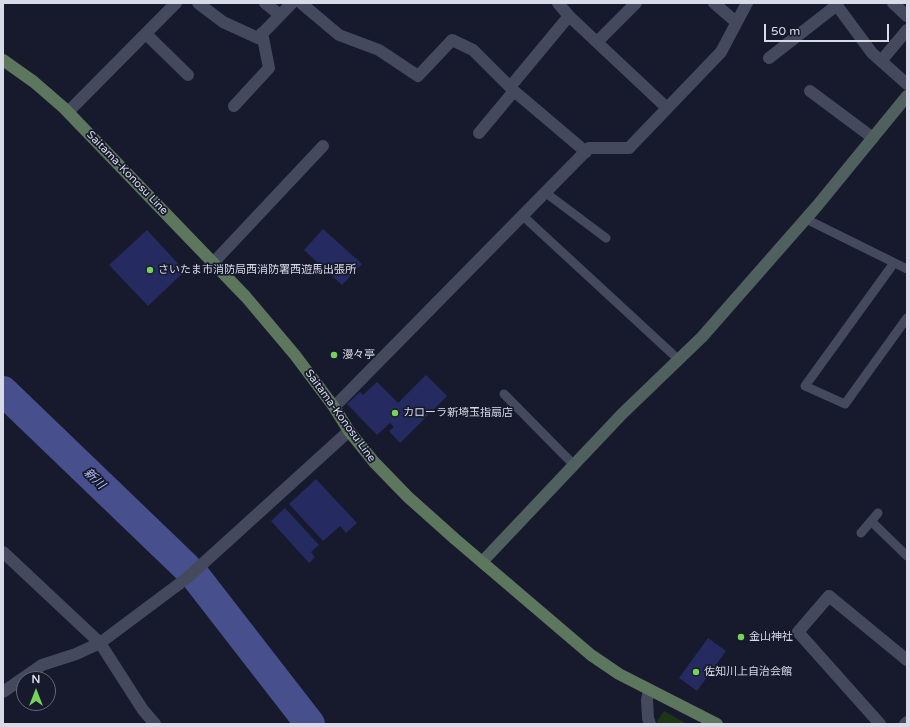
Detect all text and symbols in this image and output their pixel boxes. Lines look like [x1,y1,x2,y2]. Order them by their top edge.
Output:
scale bar [766,16,891,42]
text: 50 m [771,24,800,38]
street label: Saitama-Konosu Line [84,128,170,218]
place label: さいたま市消防局西消防署西遊馬出張所 [158,263,356,277]
marker: さいたま市消防局西消防署西遊馬出張所 [145,265,155,275]
place label: 漫々亭 [342,348,375,362]
marker: 漫々亭 [329,350,339,360]
street label: Saitama-Konosu Line [302,367,378,465]
place label: カローラ新埼玉指扇店 [403,406,513,420]
marker: カローラ新埼玉指扇店 [390,408,400,418]
water label: 新川 [80,465,108,493]
place label: 金山神社 [749,630,793,644]
marker: 金山神社 [736,632,746,642]
place label: 佐知川上自治会館 [704,665,792,679]
marker: 佐知川上自治会館 [691,667,701,677]
north arrow [16,671,56,711]
text: N [32,673,40,686]

